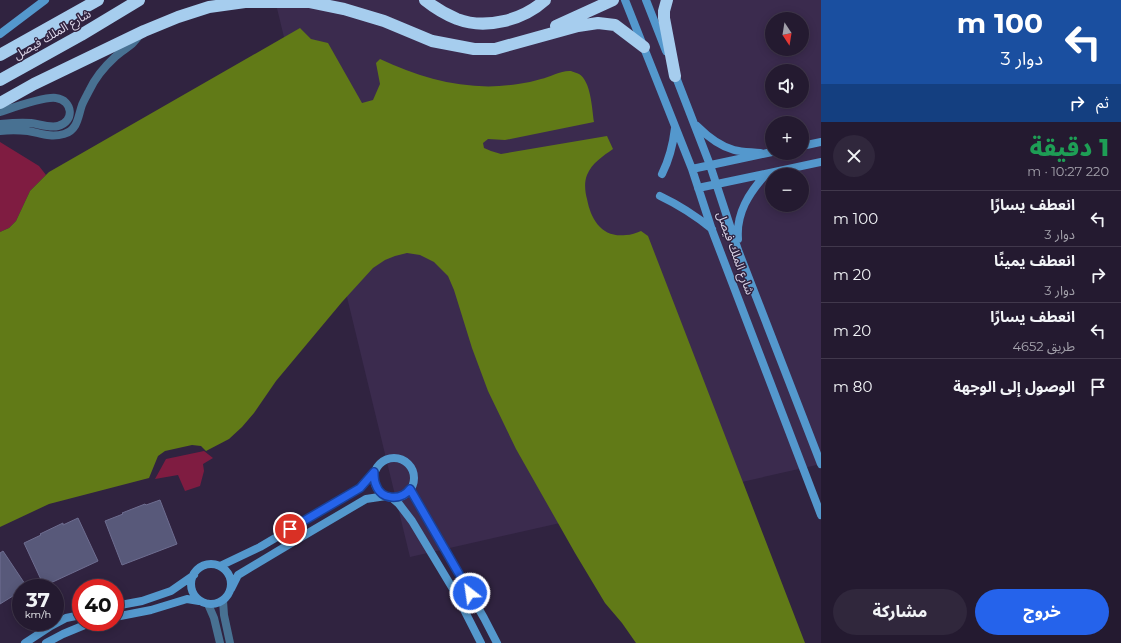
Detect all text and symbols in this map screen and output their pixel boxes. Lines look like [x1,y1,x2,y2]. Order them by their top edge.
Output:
street label: شارع الملك فيصل [10,6,95,64]
text: 100 m [957,6,1043,40]
north arrow [765,12,809,56]
map controls [765,12,809,212]
icon: left [1057,16,1109,68]
text: دوار 3 [1001,48,1043,70]
button: sound [765,64,809,108]
icon: right [1066,92,1088,114]
text: ثم [1096,93,1109,112]
button: + [765,116,809,160]
text: 1 دقيقة [1030,133,1109,162]
button: close [833,135,875,177]
text: 220 m · 10:27 [1027,163,1109,179]
button: − [765,168,809,212]
text: انعطف يسارًا [990,195,1075,214]
icon: left [1087,208,1109,230]
street label: شارع الملك فيصل [712,209,758,297]
text: 100 m [833,209,878,228]
text: دوار 3 [1044,226,1075,242]
text: انعطف يمينًا [994,251,1075,270]
icon: right [1087,264,1109,286]
text: 20 m [833,265,871,284]
text: دوار 3 [1044,282,1075,298]
text: انعطف يسارًا [990,307,1075,326]
icon: left [1087,320,1109,342]
text: 20 m [833,321,871,340]
text: طريق 4652 [1012,338,1075,354]
icon: arrive [1087,376,1109,398]
text: 80 m [833,377,872,396]
text: الوصول إلى الوجهة [953,377,1075,396]
pin [273,512,307,546]
icon: arrive [279,518,301,540]
position arrow [449,572,491,614]
speed limit sign: 40 [72,579,124,631]
text: 37 [26,588,50,612]
button: مشاركة [833,589,967,635]
button: خروج [975,589,1109,635]
text: km/h [25,608,51,621]

